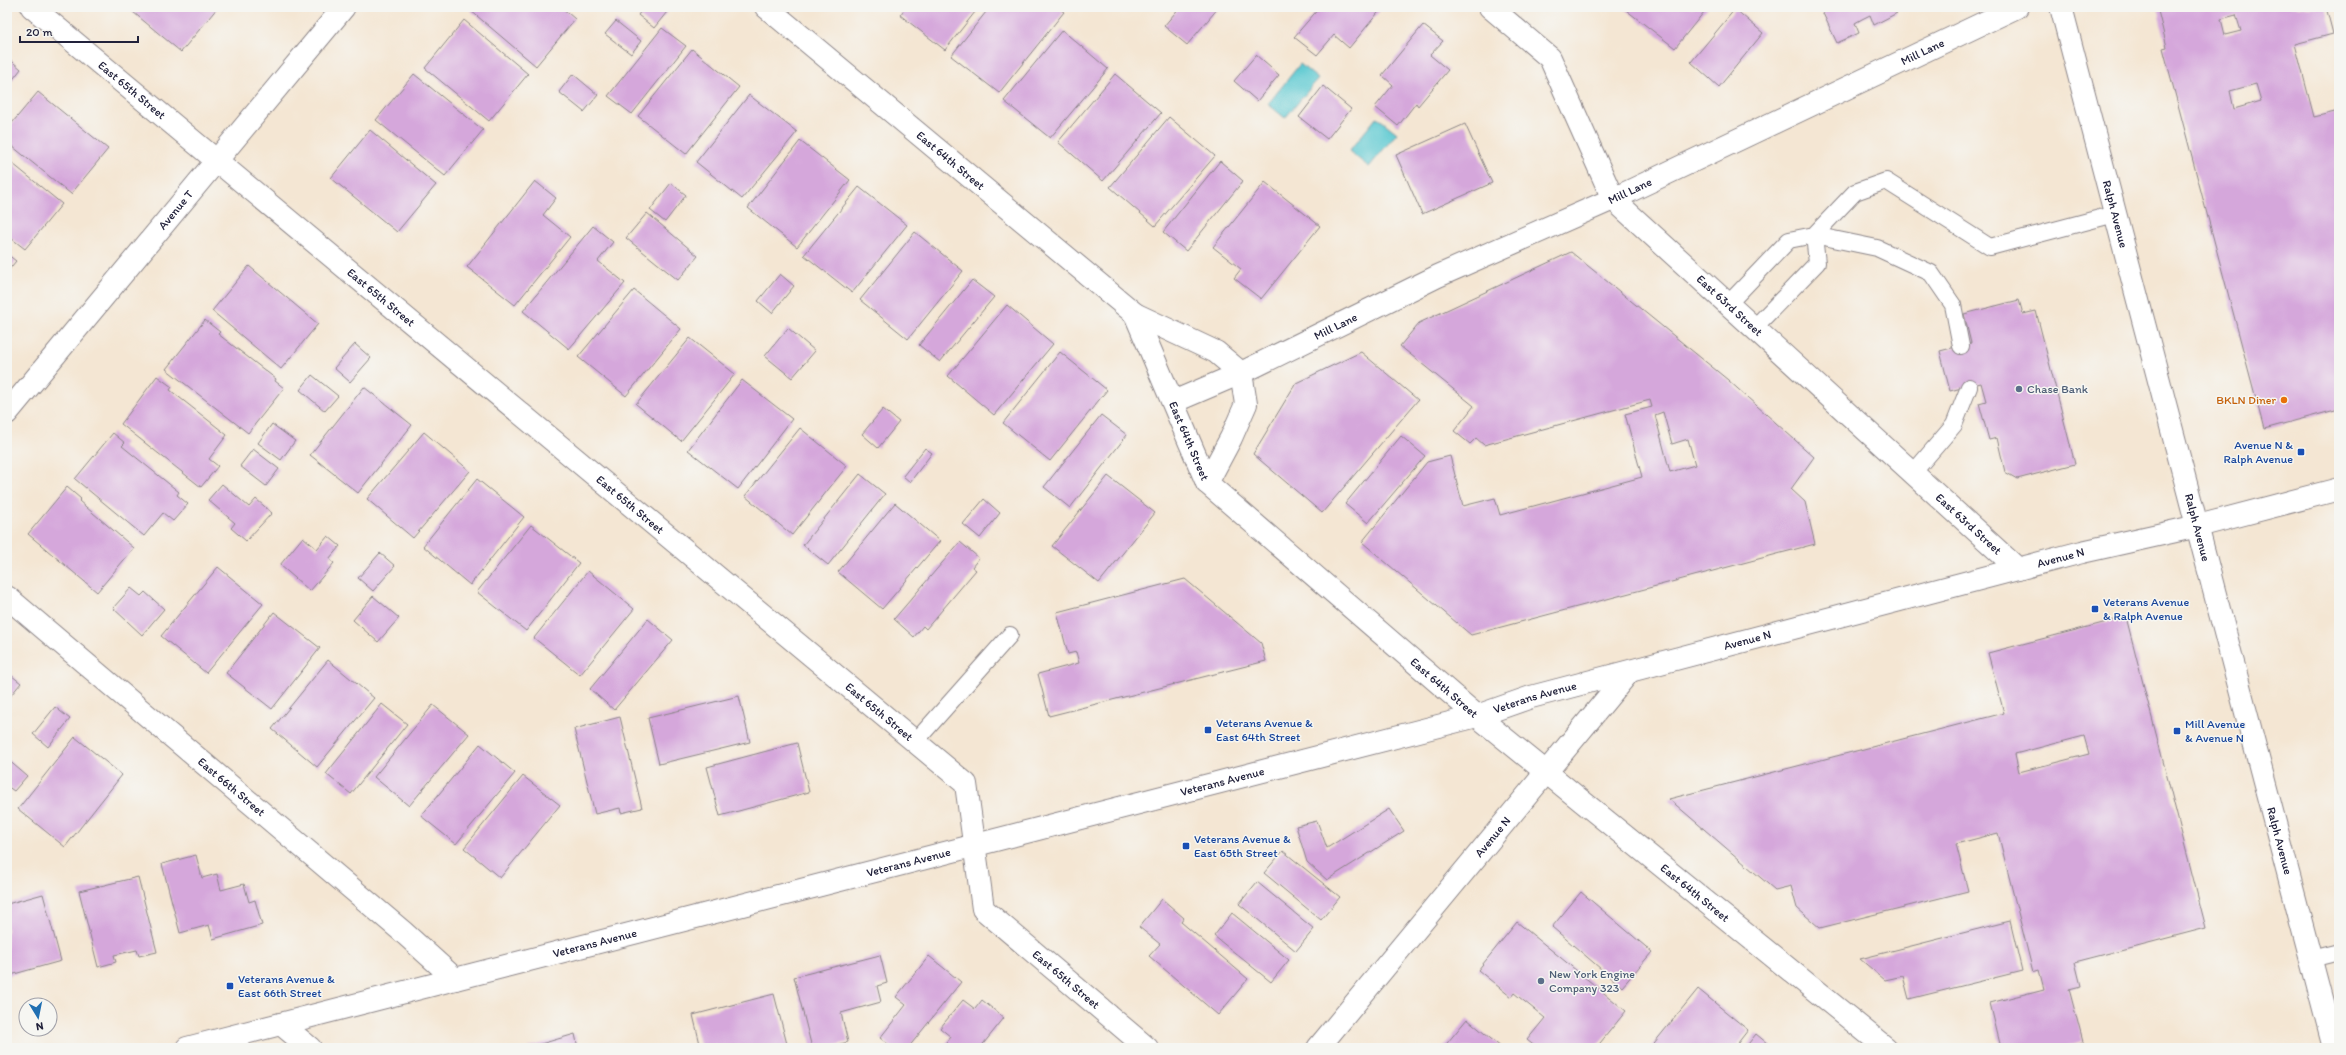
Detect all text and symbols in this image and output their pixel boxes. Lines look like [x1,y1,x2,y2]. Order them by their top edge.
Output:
scale bar [20,18,138,44]
text: 20 m [26,25,53,39]
street label: Mill Lane [1898,36,1947,68]
street label: East 65th Street [95,58,169,123]
street label: East 64th Street [913,128,988,193]
street label: Mill Lane [1606,175,1654,207]
street label: Ralph Avenue [2100,179,2131,250]
street label: Avenue T [155,187,196,232]
street label: East 65th Street [344,265,418,330]
street label: East 63rd Street [1694,272,1766,339]
street label: Mill Lane [1312,310,1360,343]
place label: Chase Bank [2027,382,2089,396]
marker: Chase Bank [2014,384,2024,394]
place label: BKLN Diner [2216,393,2276,407]
marker: BKLN Diner [2279,395,2289,405]
street label: East 64th Street [1166,399,1212,483]
place label: Avenue N & Ralph Avenue [2224,438,2293,466]
marker: Avenue N & Ralph Avenue [2296,447,2306,457]
street label: East 65th Street [593,472,667,537]
street label: East 63rd Street [1933,490,2005,558]
street label: Ralph Avenue [2182,492,2213,563]
street label: Avenue N [2036,545,2086,571]
place label: Veterans Avenue & Ralph Avenue [2103,595,2189,623]
marker: Veterans Avenue & Ralph Avenue [2090,604,2100,614]
street label: Avenue N [1722,627,1773,653]
street label: East 64th Street [1408,655,1481,721]
street label: Veterans Avenue [1491,678,1578,717]
street label: East 65th Street [842,680,916,744]
place label: Veterans Avenue & East 64th Street [1216,716,1313,744]
place label: Mill Avenue & Avenue N [2185,717,2245,745]
marker: Veterans Avenue & East 64th Street [1203,725,1213,735]
marker: Mill Avenue & Avenue N [2172,726,2182,736]
street label: East 66th Street [195,754,268,820]
street label: Veterans Avenue [1179,764,1266,799]
street label: Ralph Avenue [2264,805,2295,876]
street label: Avenue N [1472,814,1513,860]
place label: Veterans Avenue & East 65th Street [1194,832,1291,860]
marker: Veterans Avenue & East 65th Street [1181,841,1191,851]
street label: Veterans Avenue [865,845,952,880]
street label: East 64th Street [1658,861,1733,925]
street label: Veterans Avenue [551,925,638,961]
street label: East 65th Street [1030,947,1103,1012]
place label: New York Engine Company 323 [1549,967,1635,995]
place label: Veterans Avenue & East 66th Street [238,972,335,1000]
marker: New York Engine Company 323 [1536,976,1546,986]
marker: Veterans Avenue & East 66th Street [225,981,235,991]
north arrow [18,997,58,1037]
text: N [35,1019,44,1033]

